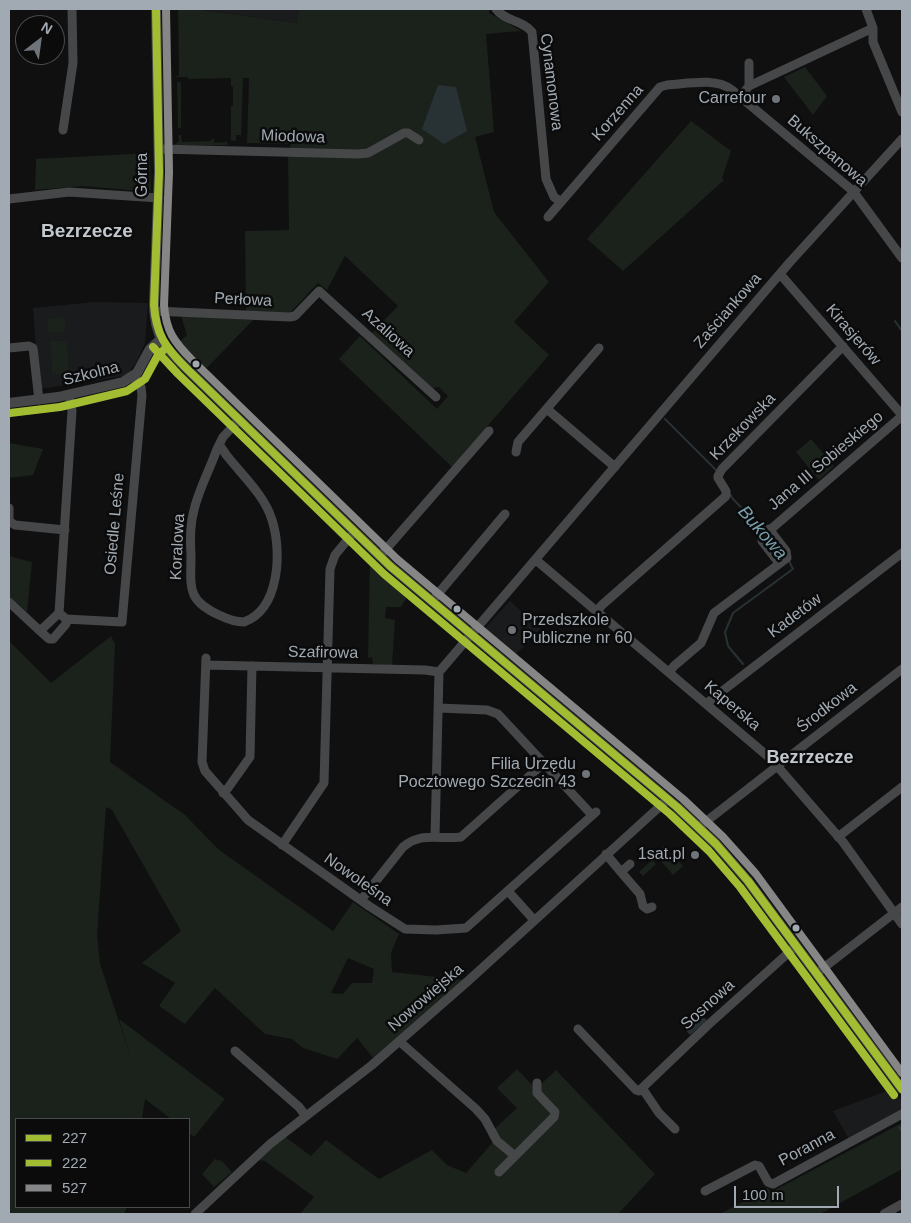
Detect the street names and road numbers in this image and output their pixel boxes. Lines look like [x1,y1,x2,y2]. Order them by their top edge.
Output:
street label: Cynamonowa [536,32,566,132]
street label: Korzenna [588,81,648,145]
street label: Bukszpanowa [783,111,871,191]
street label: Miodowa [261,126,325,148]
street label: Górna [133,153,153,197]
street label: Zaściankowa [690,269,766,353]
street label: Perłowa [214,289,272,311]
street label: Kirasjerów [821,301,885,369]
street label: Azaliowa [358,304,418,362]
street label: Szkolna [61,358,121,390]
street label: Krzekowska [706,389,780,465]
street label: Jana III Sobieskiego [765,407,887,515]
street label: Osiedle Leśne [101,472,129,576]
street label: Koralowa [167,513,189,581]
street label: Kadetów [764,590,826,642]
street label: Szafirowa [288,643,358,663]
street label: Kaperska [700,677,764,735]
street label: Środkowa [793,679,861,737]
street label: Nowoleśna [320,849,396,911]
street label: Nowowiejska [384,960,468,1036]
street label: Sosnowa [677,976,739,1034]
street label: Poranna [776,1125,838,1171]

